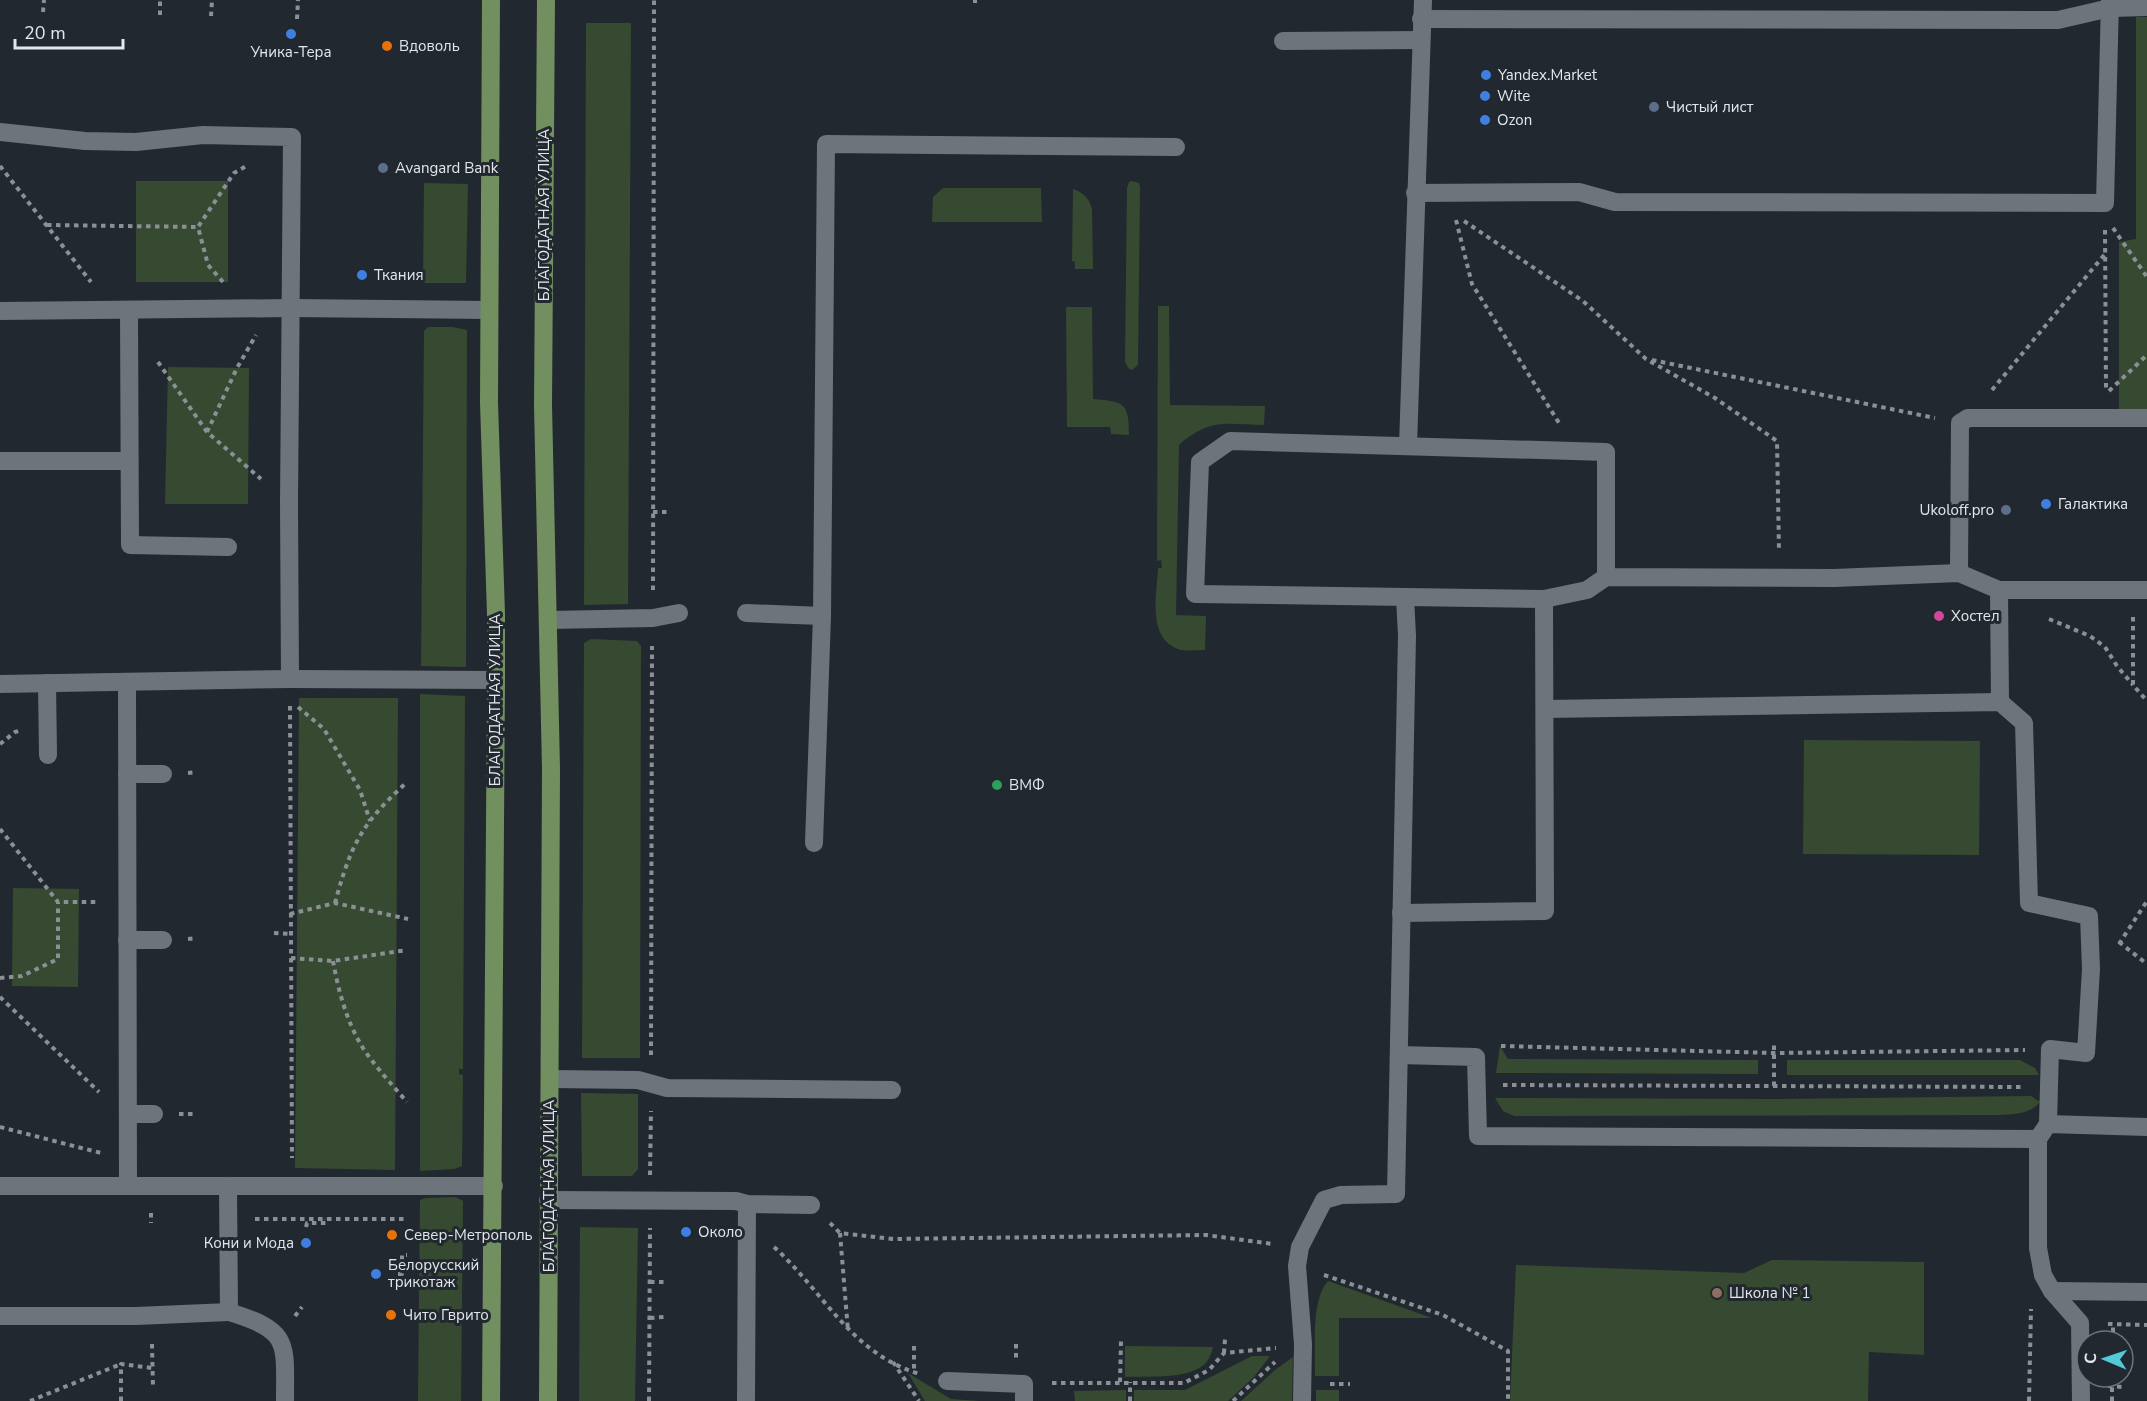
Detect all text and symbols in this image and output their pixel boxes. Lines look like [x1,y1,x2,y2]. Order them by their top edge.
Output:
scale bar [15,12,123,50]
text: 20 m [24,21,66,45]
marker: Уника-Тера [284,27,298,41]
place label: Вдоволь [399,36,460,56]
marker: Вдоволь [380,39,394,53]
place label: Уника-Тера [249,42,332,62]
place label: Yandex.Market [1497,65,1598,85]
marker: Yandex.Market [1479,68,1493,82]
place label: Wite [1497,86,1530,106]
marker: Wite [1478,89,1492,103]
place label: Чистый лист [1666,97,1754,117]
marker: Чистый лист [1647,100,1661,114]
place label: Ozon [1497,110,1532,130]
marker: Ozon [1478,113,1492,127]
street label: БЛАГОДАТНАЯ УЛИЦА [534,129,554,301]
place label: Avangard Bank [395,158,499,178]
marker: Avangard Bank [376,161,390,175]
place label: Ткания [374,265,424,285]
marker: Ткания [355,268,369,282]
place label: Галактика [2058,494,2128,514]
marker: Галактика [2039,497,2053,511]
place label: Ukoloff.pro [1920,500,1994,520]
marker: Ukoloff.pro [1999,503,2013,517]
place label: Хостел [1951,606,2000,626]
marker: Хостел [1932,609,1946,623]
street label: БЛАГОДАТНАЯ УЛИЦА [485,614,505,786]
place label: ВМФ [1009,775,1045,795]
marker: ВМФ [990,778,1004,792]
street label: БЛАГОДАТНАЯ УЛИЦА [539,1100,559,1272]
place label: Около [698,1222,743,1242]
place label: Север-Метрополь [404,1225,533,1245]
marker: Около [679,1225,693,1239]
marker: Север-Метрополь [385,1228,399,1242]
place label: Кони и Мода [204,1233,294,1253]
marker: Кони и Мода [299,1236,313,1250]
place label: Белорусский трикотаж [388,1255,479,1292]
marker: Белорусский трикотаж [369,1267,383,1281]
place label: Школа № 1 [1729,1283,1811,1303]
marker: Школа № 1 [1710,1286,1724,1300]
place label: Чито Гврито [403,1305,489,1325]
marker: Чито Гврито [384,1308,398,1322]
north arrow [2075,1329,2135,1389]
text: С [2080,1353,2102,1364]

